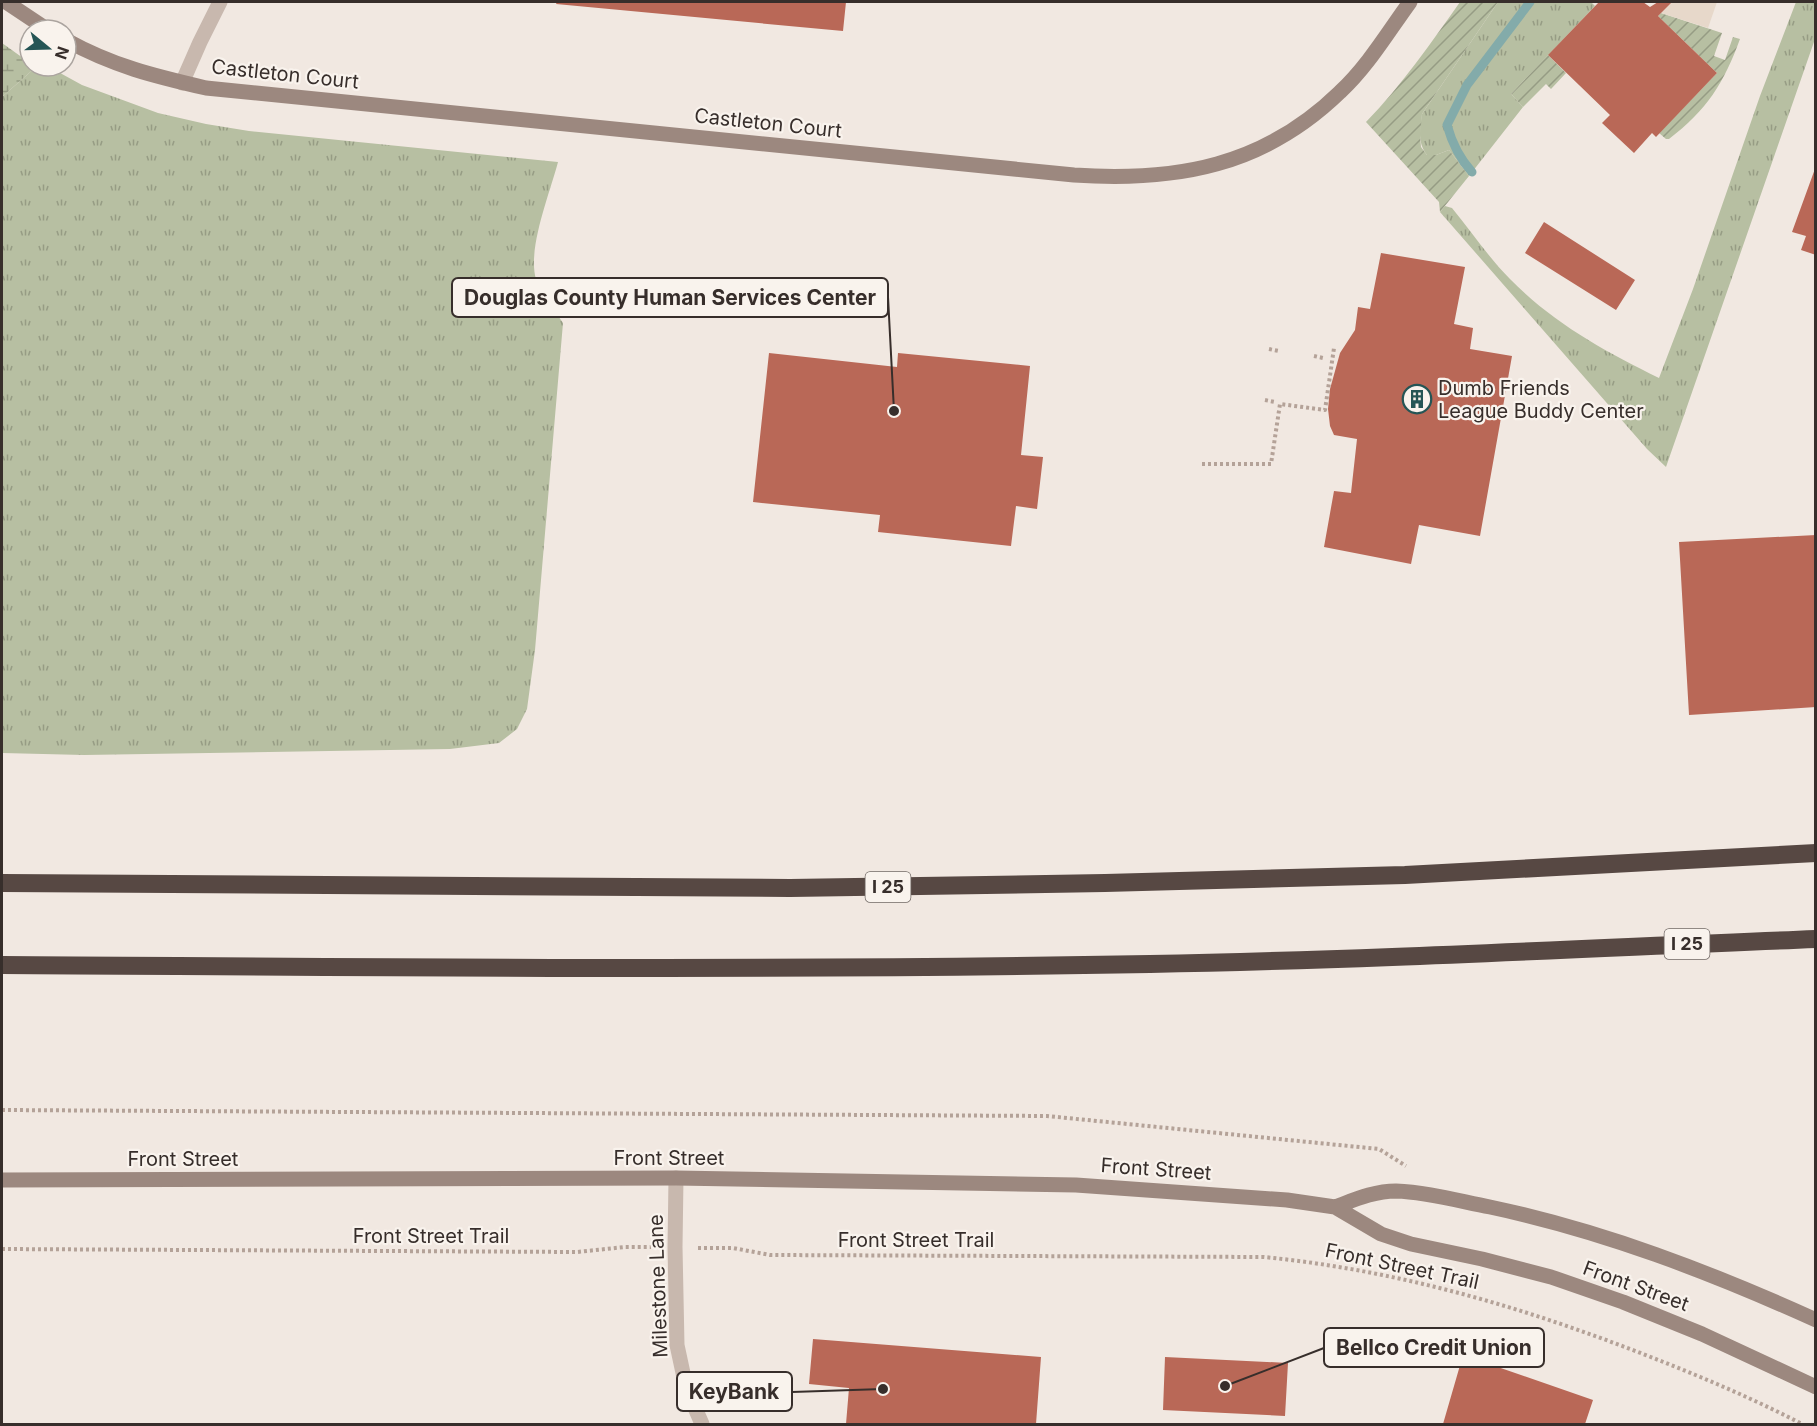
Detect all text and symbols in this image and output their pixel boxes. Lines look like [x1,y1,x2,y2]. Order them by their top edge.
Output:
north arrow [18,18,78,78]
text: N [51,44,74,62]
street label: Castleton Court [210,54,360,94]
street label: Castleton Court [693,103,843,143]
callout: Douglas County Human Services Center [452,278,888,317]
text: Douglas County Human Services Center [464,285,877,310]
place label: Dumb Friends League Buddy Center [1438,376,1644,423]
building icon: Dumb Friends League Buddy Center [1401,383,1433,415]
road number: I 25 [866,872,910,902]
road number: I 25 [1664,929,1710,959]
street label: Front Street [614,1146,725,1170]
street label: Front Street [128,1147,239,1171]
street label: Front Street [1100,1153,1213,1185]
street label: Milestone Lane [644,1214,672,1358]
street label: Front Street Trail [353,1224,509,1248]
street label: Front Street Trail [838,1228,994,1252]
street label: Front Street Trail [1323,1238,1481,1294]
street label: Front Street [1580,1256,1693,1316]
callout: Bellco Credit Union [1324,1328,1544,1367]
text: Bellco Credit Union [1336,1335,1532,1360]
callout: KeyBank [677,1372,792,1411]
text: KeyBank [689,1379,780,1404]

